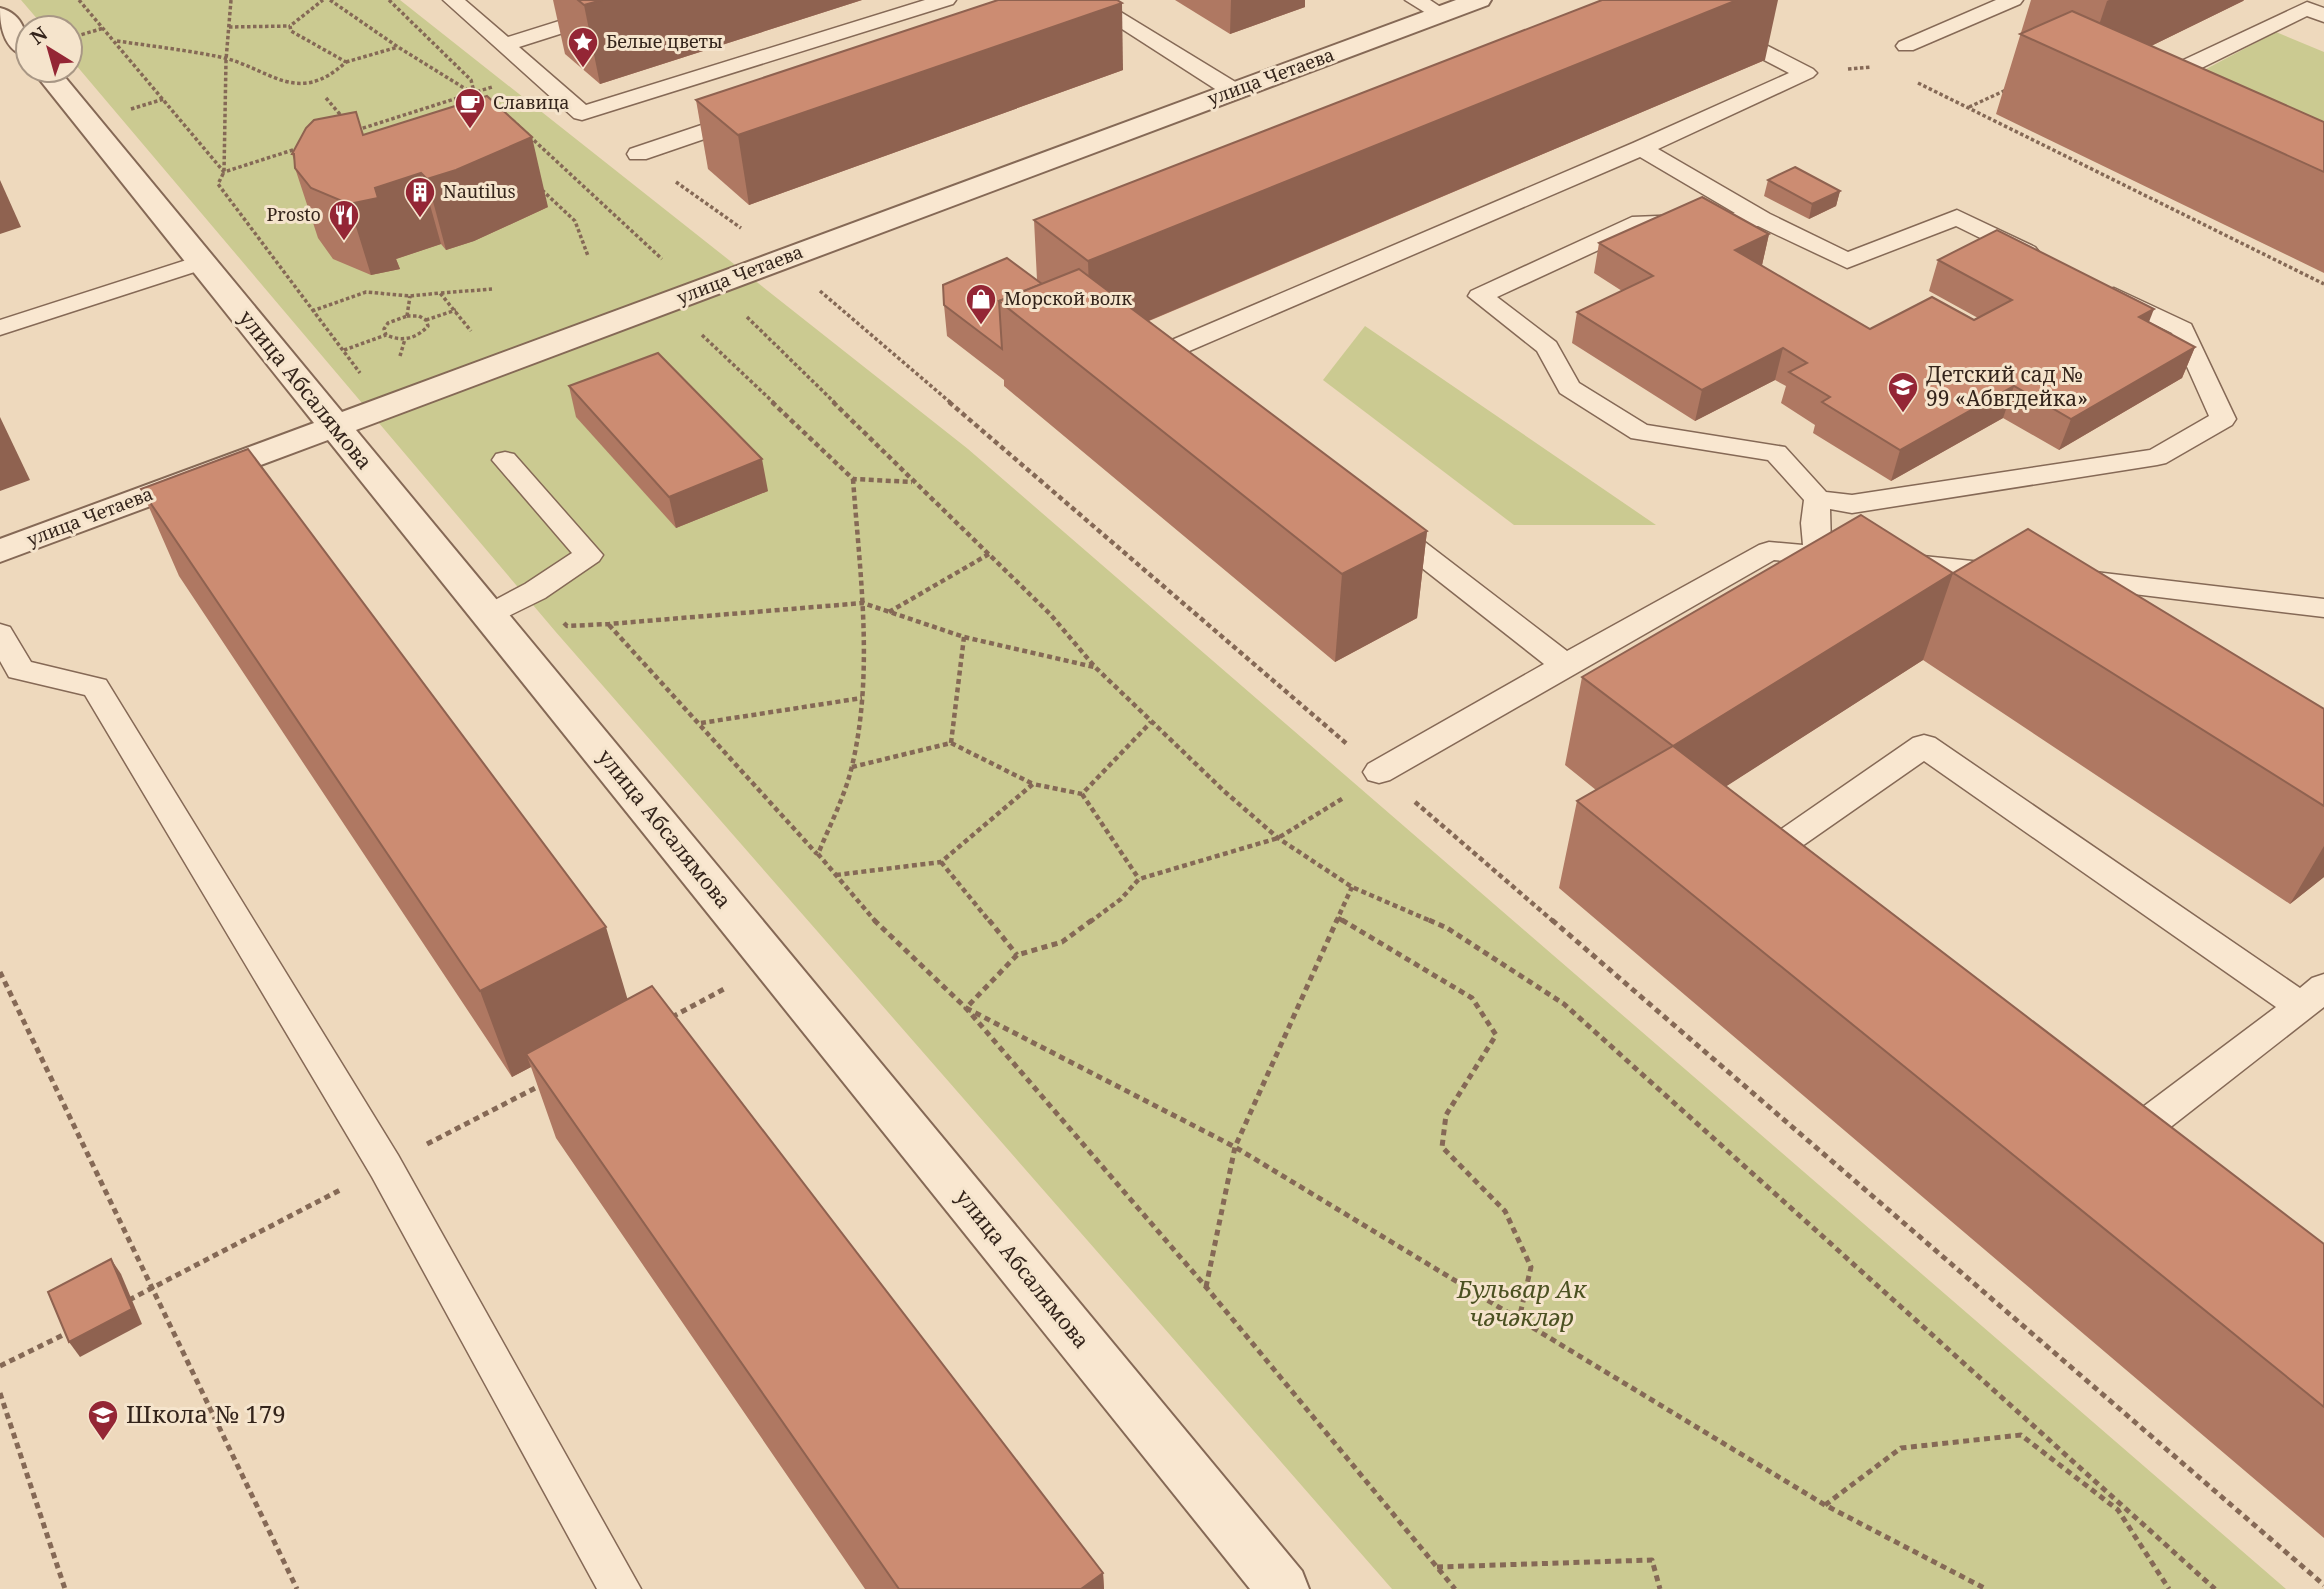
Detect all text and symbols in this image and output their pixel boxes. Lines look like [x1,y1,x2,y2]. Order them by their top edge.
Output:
north arrow [14,14,84,84]
text: N [25,21,53,50]
place icon: Белые цветы [566,25,600,69]
place label: Белые цветы [606,29,723,53]
street label: улица Четаева [1204,42,1337,110]
cafe icon: Славица [453,86,487,130]
place label: Славица [493,90,570,114]
building icon: Nautilus [403,175,437,219]
place label: Nautilus [443,179,516,203]
restaurant icon: Prosto [327,198,361,242]
place label: Prosto [266,202,321,226]
street label: улица Четаева [673,239,806,309]
shop icon: Морской волк [964,282,998,326]
place label: Морской волк [1004,286,1132,310]
street label: улица Абсалямова [233,304,379,475]
place label: Детский сад № 99 «Абвгдейка» [1926,360,2088,412]
school or university icon: Детский сад № 99 «Абвгдейка» [1886,370,1920,414]
street label: улица Четаева [23,481,156,551]
street label: улица Абсалямова [592,743,738,914]
street label: улица Абсалямова [950,1183,1096,1354]
park label: Бульвар Ак чәчәкләр [1456,1272,1588,1333]
place label: Школа № 179 [126,1397,286,1430]
school or university icon: Школа № 179 [86,1398,120,1442]

